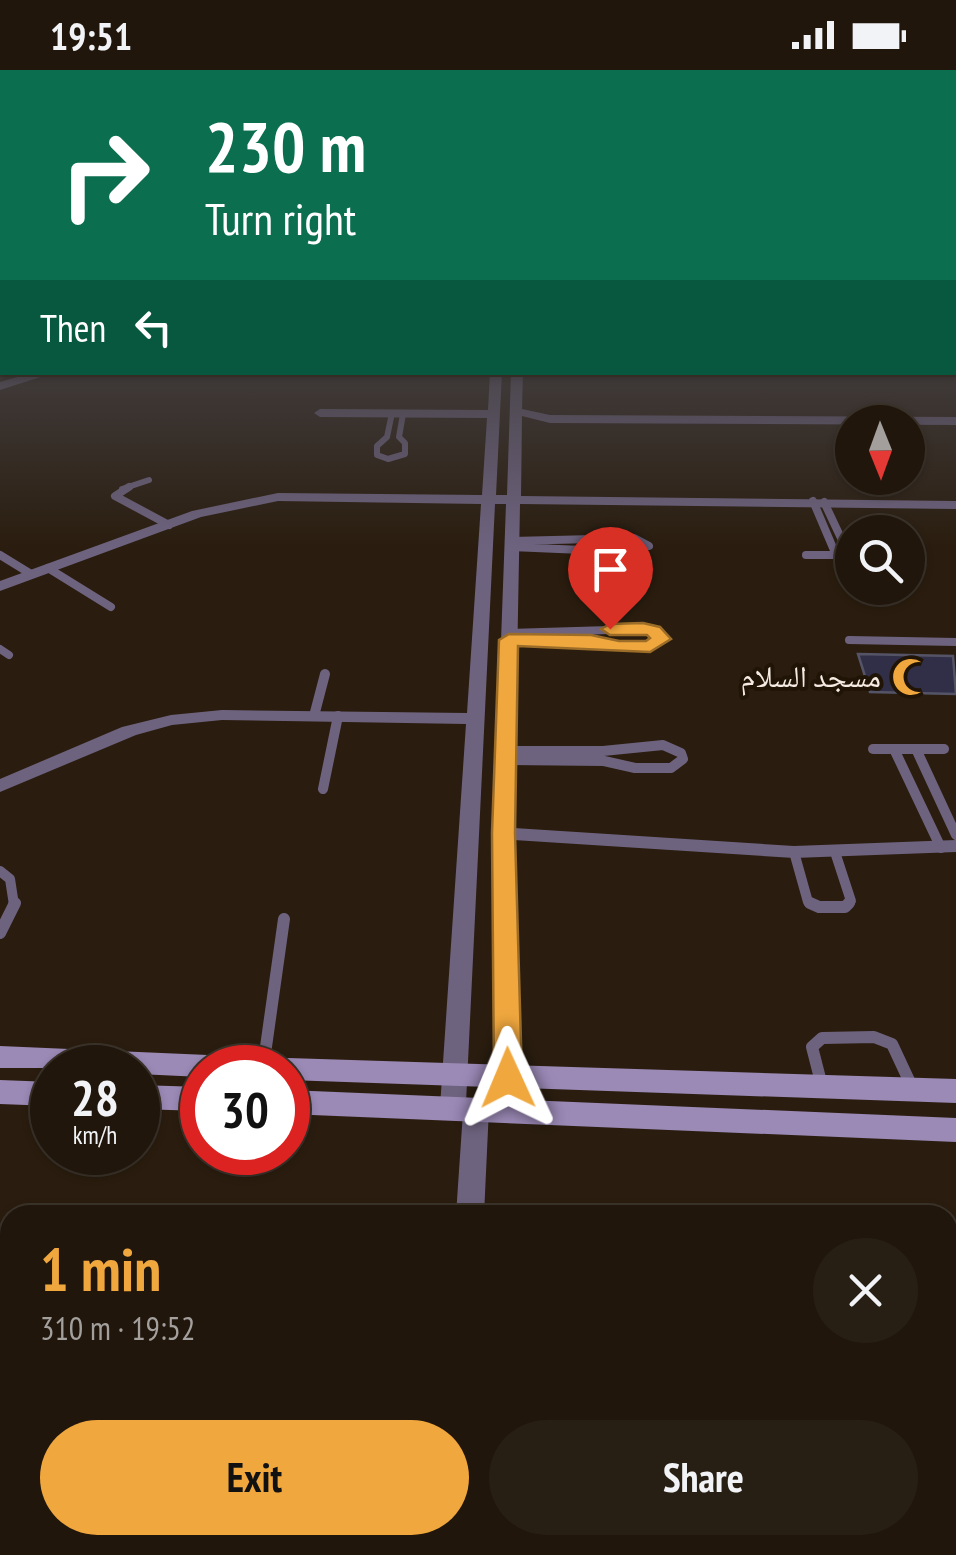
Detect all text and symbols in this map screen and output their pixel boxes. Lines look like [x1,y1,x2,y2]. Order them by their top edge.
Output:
text: 19:51 [50,11,132,60]
text: 230 m [205,101,366,191]
icon: right [40,110,170,240]
text: Turn right [205,189,356,247]
icon: left [126,300,181,355]
text: Then [40,303,106,352]
north arrow [835,405,925,495]
map controls [835,405,925,605]
button: search [835,515,925,605]
pin [568,527,653,630]
icon: arrive [583,542,638,597]
place label: مسجد السلام [741,656,881,696]
mosque icon: مسجد السلام [890,656,932,698]
position arrow [456,1026,560,1130]
speed limit sign: 30 [180,1045,310,1175]
text: 28 [71,1065,119,1130]
text: km/h [73,1119,117,1151]
text: 1 min [40,1230,161,1308]
button: close [813,1238,918,1343]
text: 310 m · 19:52 [40,1307,195,1349]
button: Exit [40,1420,469,1535]
button: Share [489,1420,918,1535]

